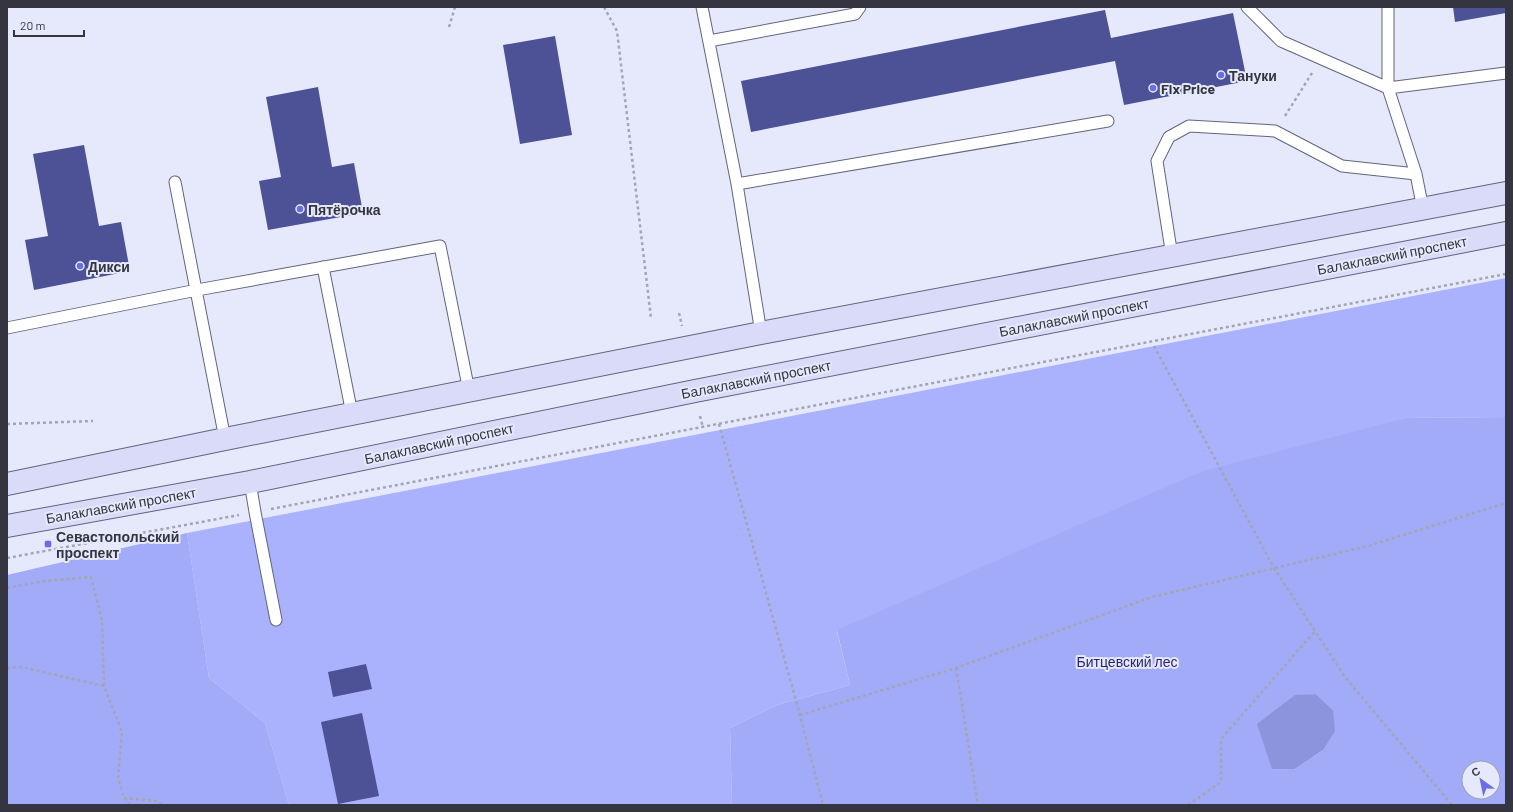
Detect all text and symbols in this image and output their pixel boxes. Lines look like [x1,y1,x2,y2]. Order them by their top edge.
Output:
scale bar [14,12,84,38]
text: 20 m [20,18,46,32]
place label: Тануки [1229,67,1277,84]
marker: Тануки [1216,70,1226,80]
place label: Fix Price [1161,80,1215,97]
marker: Fix Price [1148,83,1158,93]
place label: Пятёрочка [308,201,381,218]
marker: Пятёрочка [295,204,305,214]
street label: Балаклавский проспект [1316,232,1469,278]
place label: Дикси [88,258,130,275]
marker: Дикси [75,261,85,271]
street label: Балаклавский проспект [998,294,1151,340]
street label: Балаклавский проспект [680,356,833,402]
street label: Балаклавский проспект [363,419,516,467]
street label: Балаклавский проспект [45,483,198,527]
place label: Севастопольский проспект [56,528,179,561]
marker: Севастопольский проспект [43,539,53,549]
park label: Битцевский лес [1077,653,1177,670]
north arrow [1461,760,1501,800]
text: С [1468,764,1482,779]

